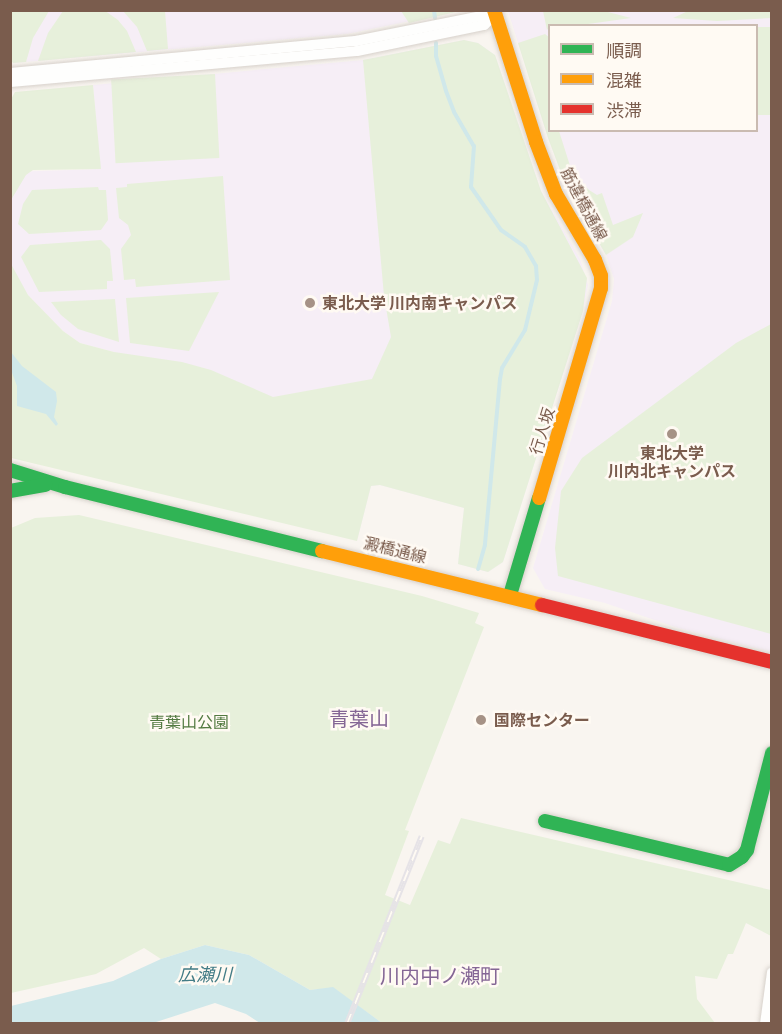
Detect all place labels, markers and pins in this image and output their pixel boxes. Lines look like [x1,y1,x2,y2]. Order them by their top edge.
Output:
place label: 東北大学 川内南キャンパス [322,293,517,313]
marker: 東北大学 川内南キャンパス [303,296,317,310]
marker: 東北大学 川内北キャンパス [665,427,679,441]
place label: 東北大学 川内北キャンパス [608,443,736,481]
place label: 国際センター [494,710,590,730]
marker: 国際センター [472,711,490,729]

